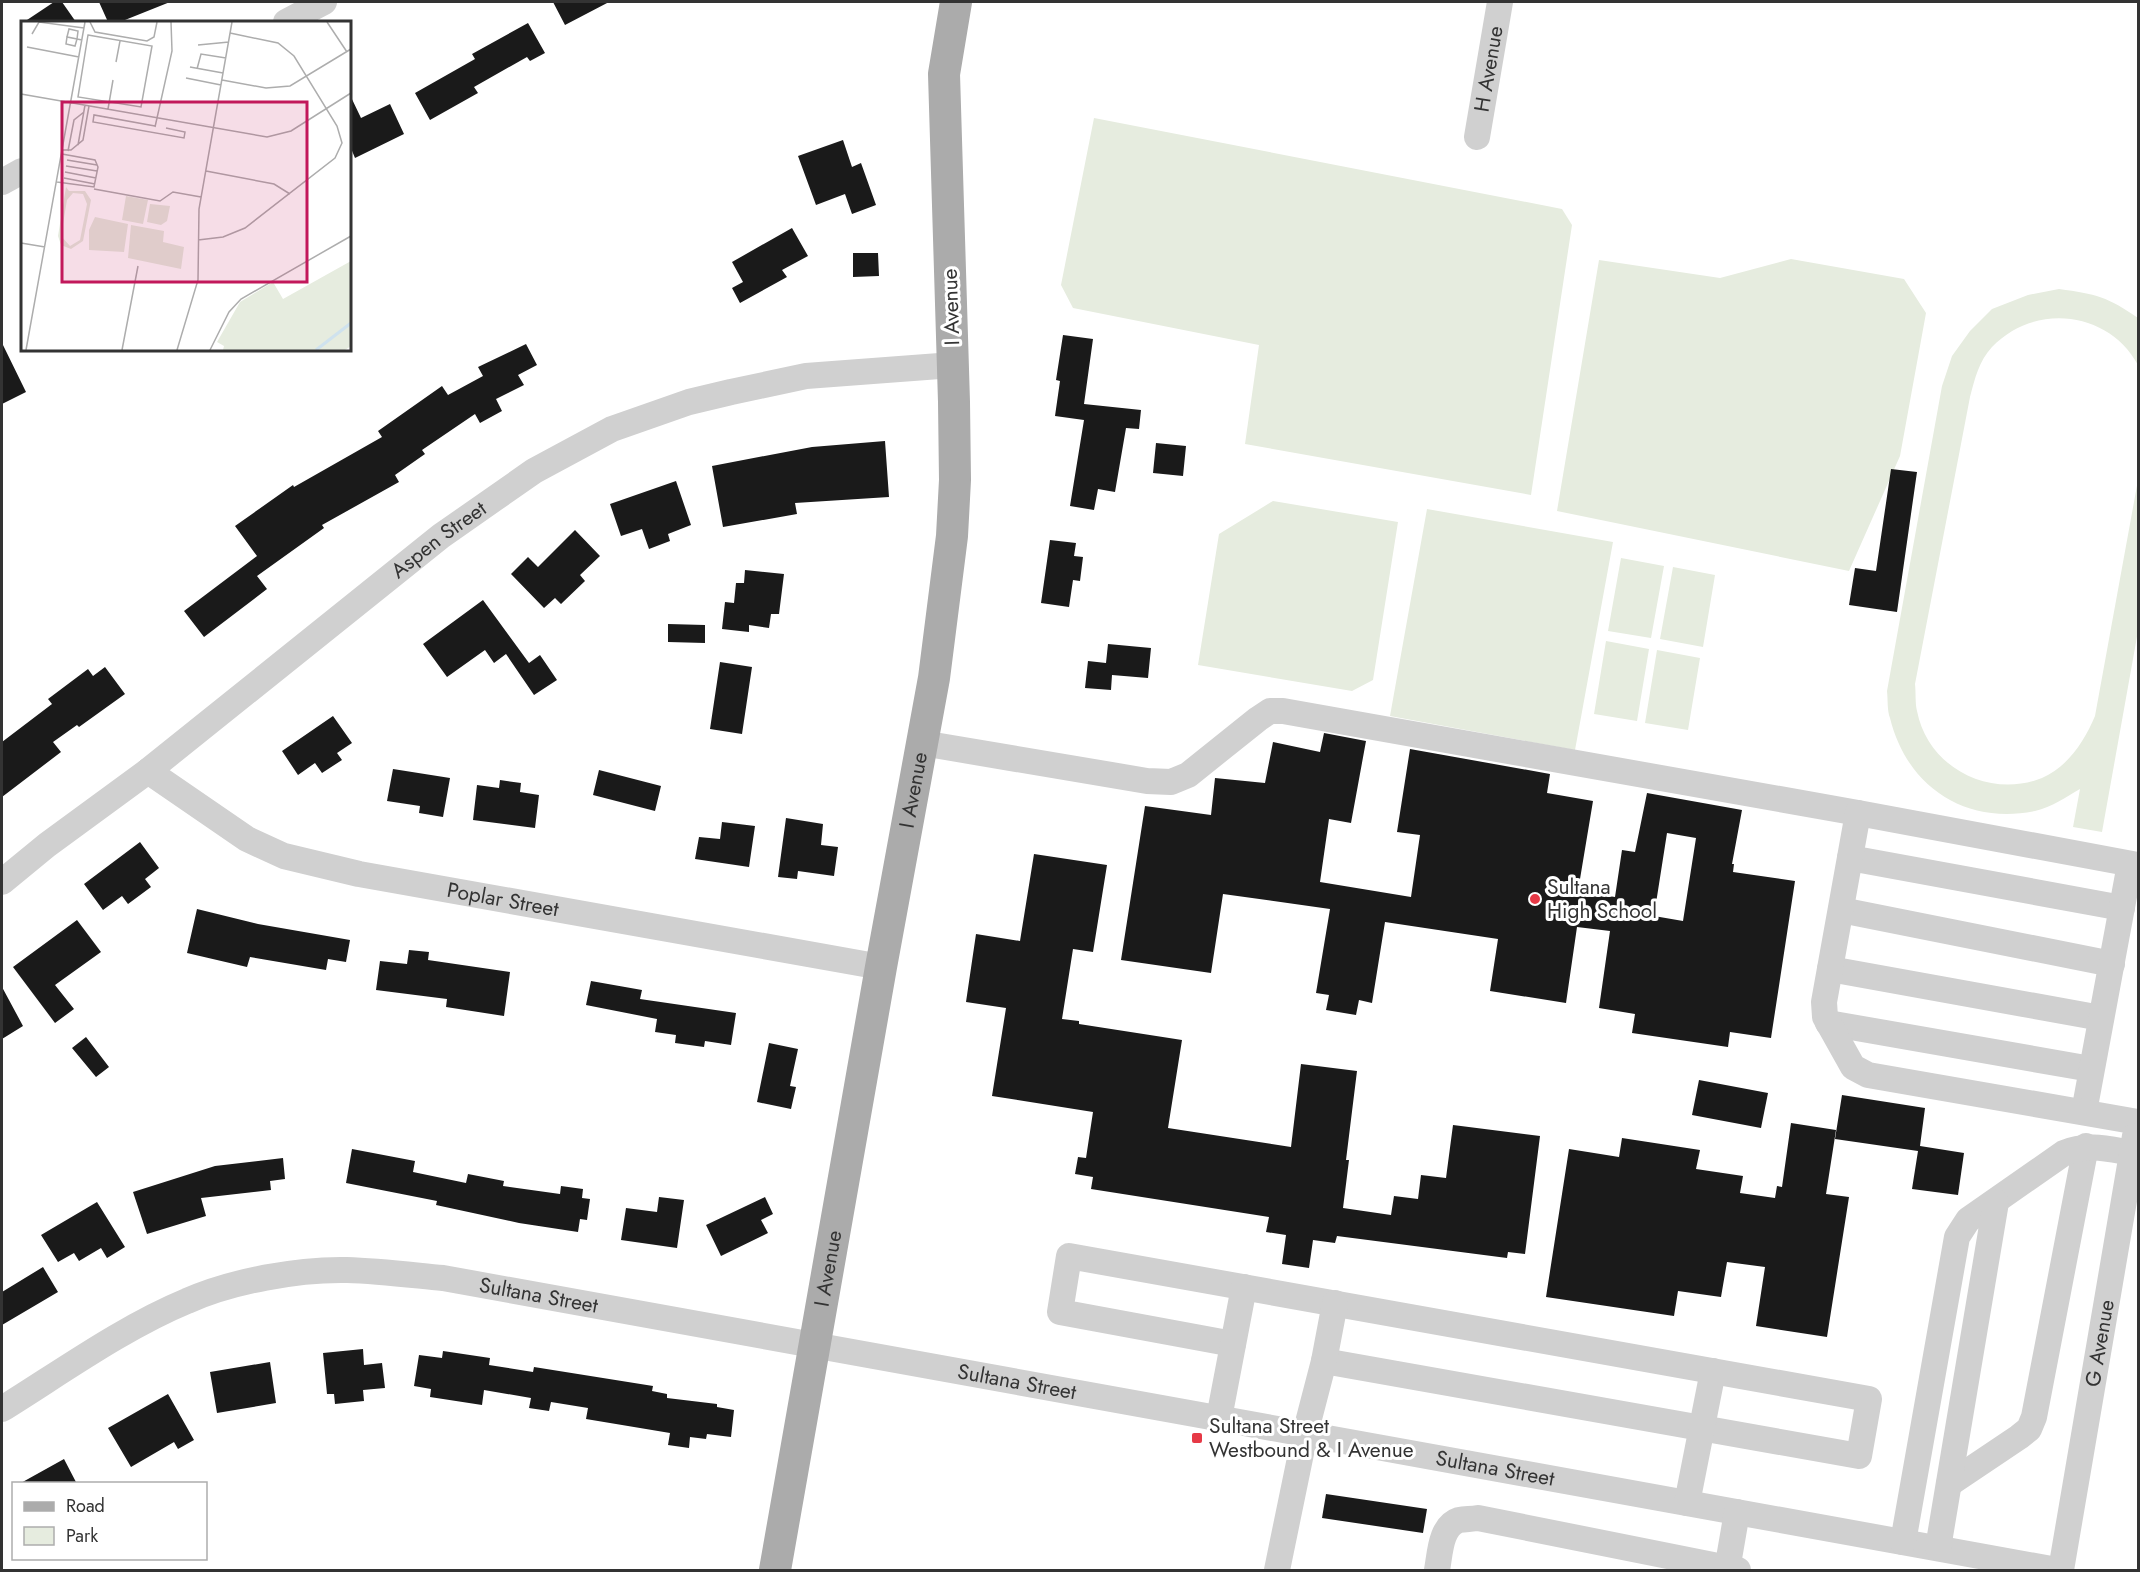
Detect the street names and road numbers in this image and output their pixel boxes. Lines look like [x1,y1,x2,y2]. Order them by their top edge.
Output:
street label: H Avenue [1467,24,1511,114]
street label: I Avenue [935,268,967,346]
street label: Aspen Street [385,494,492,585]
street label: I Avenue [892,749,935,831]
street label: Poplar Street [445,875,561,924]
street label: I Avenue [807,1228,849,1309]
street label: Sultana Street [477,1270,600,1321]
street label: G Avenue [2077,1297,2122,1389]
street label: Sultana Street [955,1356,1079,1407]
street label: Sultana Street [1433,1443,1557,1494]

